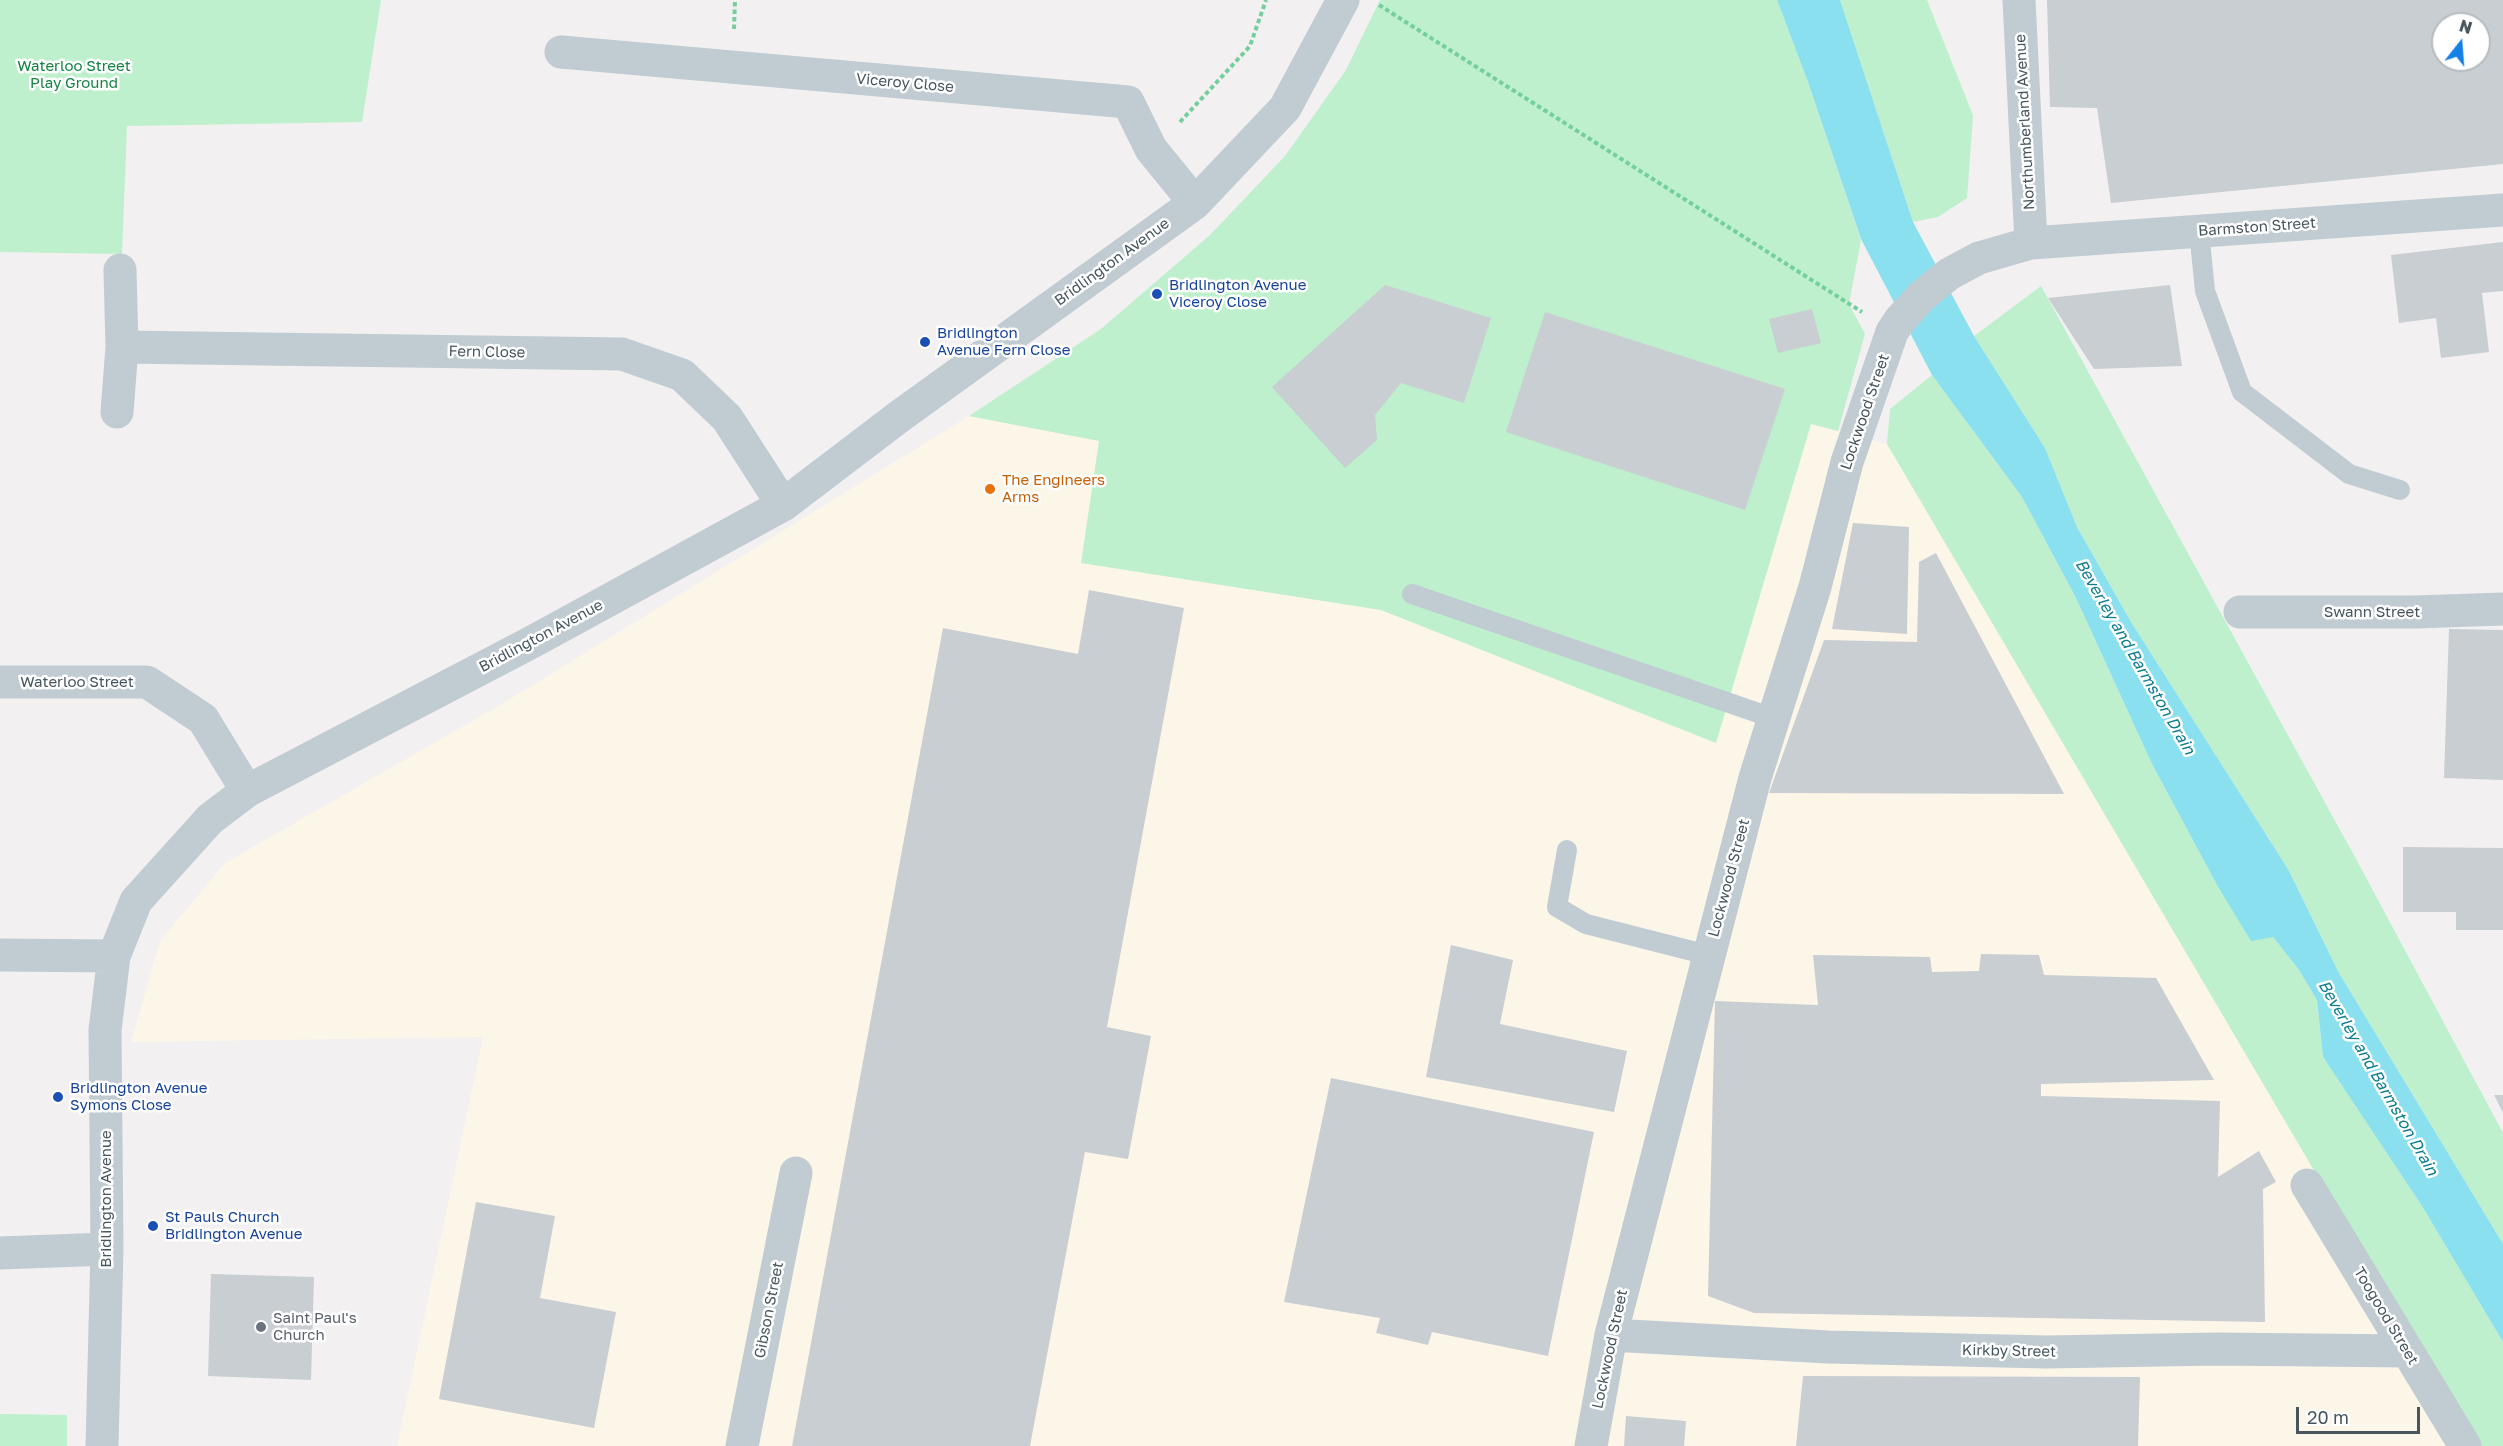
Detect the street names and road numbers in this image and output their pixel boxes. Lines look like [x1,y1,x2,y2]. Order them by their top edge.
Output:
street label: Northumberland Avenue [2011,33,2039,211]
street label: Viceroy Close [855,70,955,96]
street label: Bridlington Avenue [1051,214,1173,310]
street label: Barmston Street [2198,214,2316,240]
street label: Fern Close [448,342,526,362]
street label: Lockwood Street [1837,352,1893,472]
street label: Bridlington Avenue [476,596,606,676]
street label: Swann Street [2324,603,2420,621]
street label: Waterloo Street [20,673,134,691]
street label: Lockwood Street [1705,817,1753,939]
street label: Bridlington Avenue [97,1130,115,1268]
street label: Gibson Street [751,1260,787,1360]
street label: Toogood Street [2350,1264,2422,1368]
street label: Lockwood Street [1589,1288,1631,1410]
street label: Kirkby Street [1962,1341,2056,1361]

